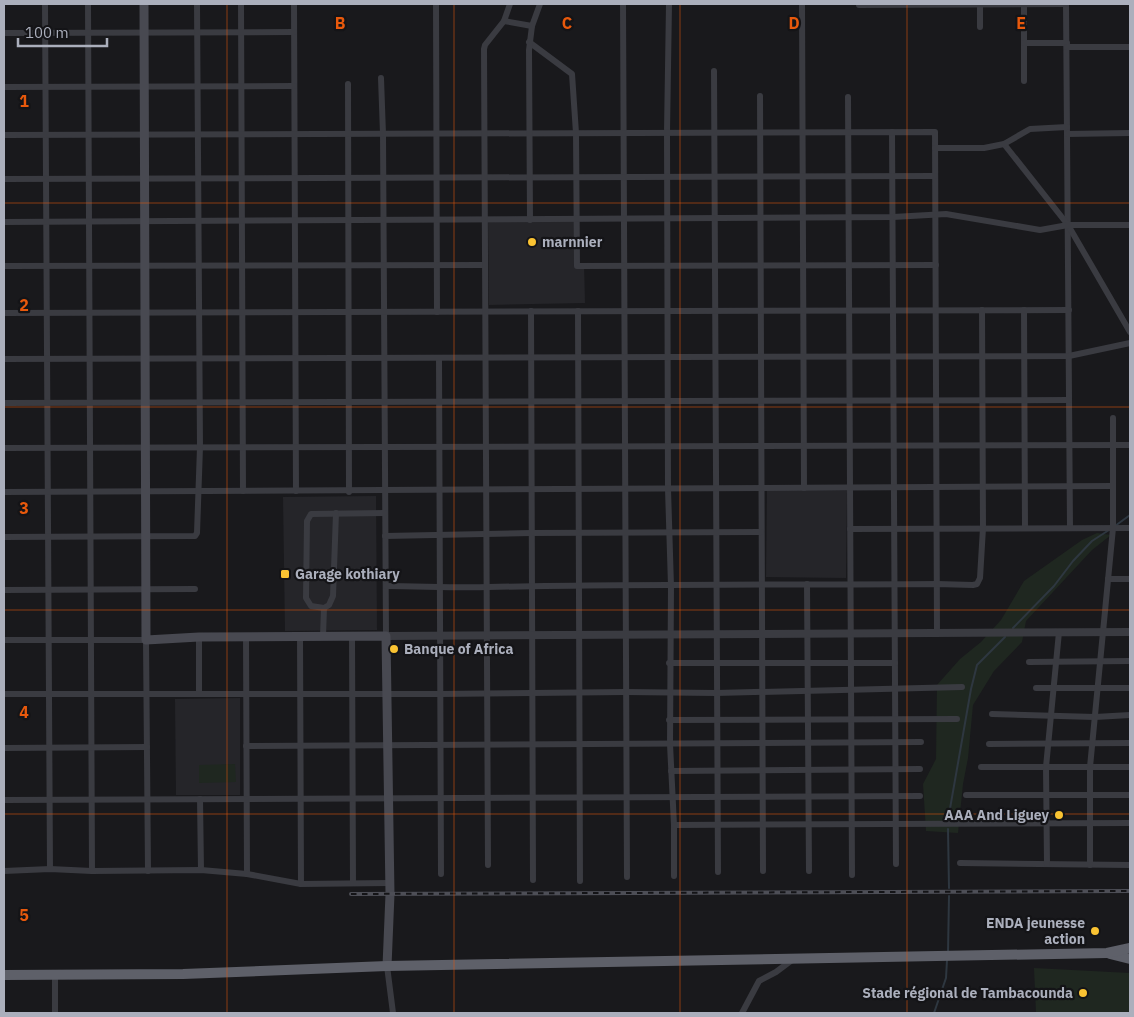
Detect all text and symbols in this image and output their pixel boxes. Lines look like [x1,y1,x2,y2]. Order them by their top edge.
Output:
text: B [335,13,346,33]
text: C [562,13,572,33]
text: D [788,13,800,33]
text: E [1016,13,1026,33]
scale bar [18,15,106,47]
text: 100 m [25,23,69,42]
text: 1 [19,91,29,111]
place label: marnnier [542,233,603,251]
marker: marnnier [526,236,538,248]
text: 2 [19,295,29,315]
text: 3 [19,498,29,518]
place label: Garage kothiary [295,565,400,583]
marker: Garage kothiary [279,568,291,580]
place label: Banque of Africa [404,640,513,658]
marker: Banque of Africa [388,643,400,655]
text: 4 [19,702,29,722]
place label: AAA And Liguey [944,806,1050,824]
marker: AAA And Liguey [1053,809,1065,821]
text: 5 [19,905,29,925]
place label: ENDA jeunesse action [986,914,1085,948]
marker: ENDA jeunesse action [1089,925,1101,937]
place label: Stade régional de Tambacounda [862,984,1073,1002]
marker: Stade régional de Tambacounda [1077,987,1089,999]

